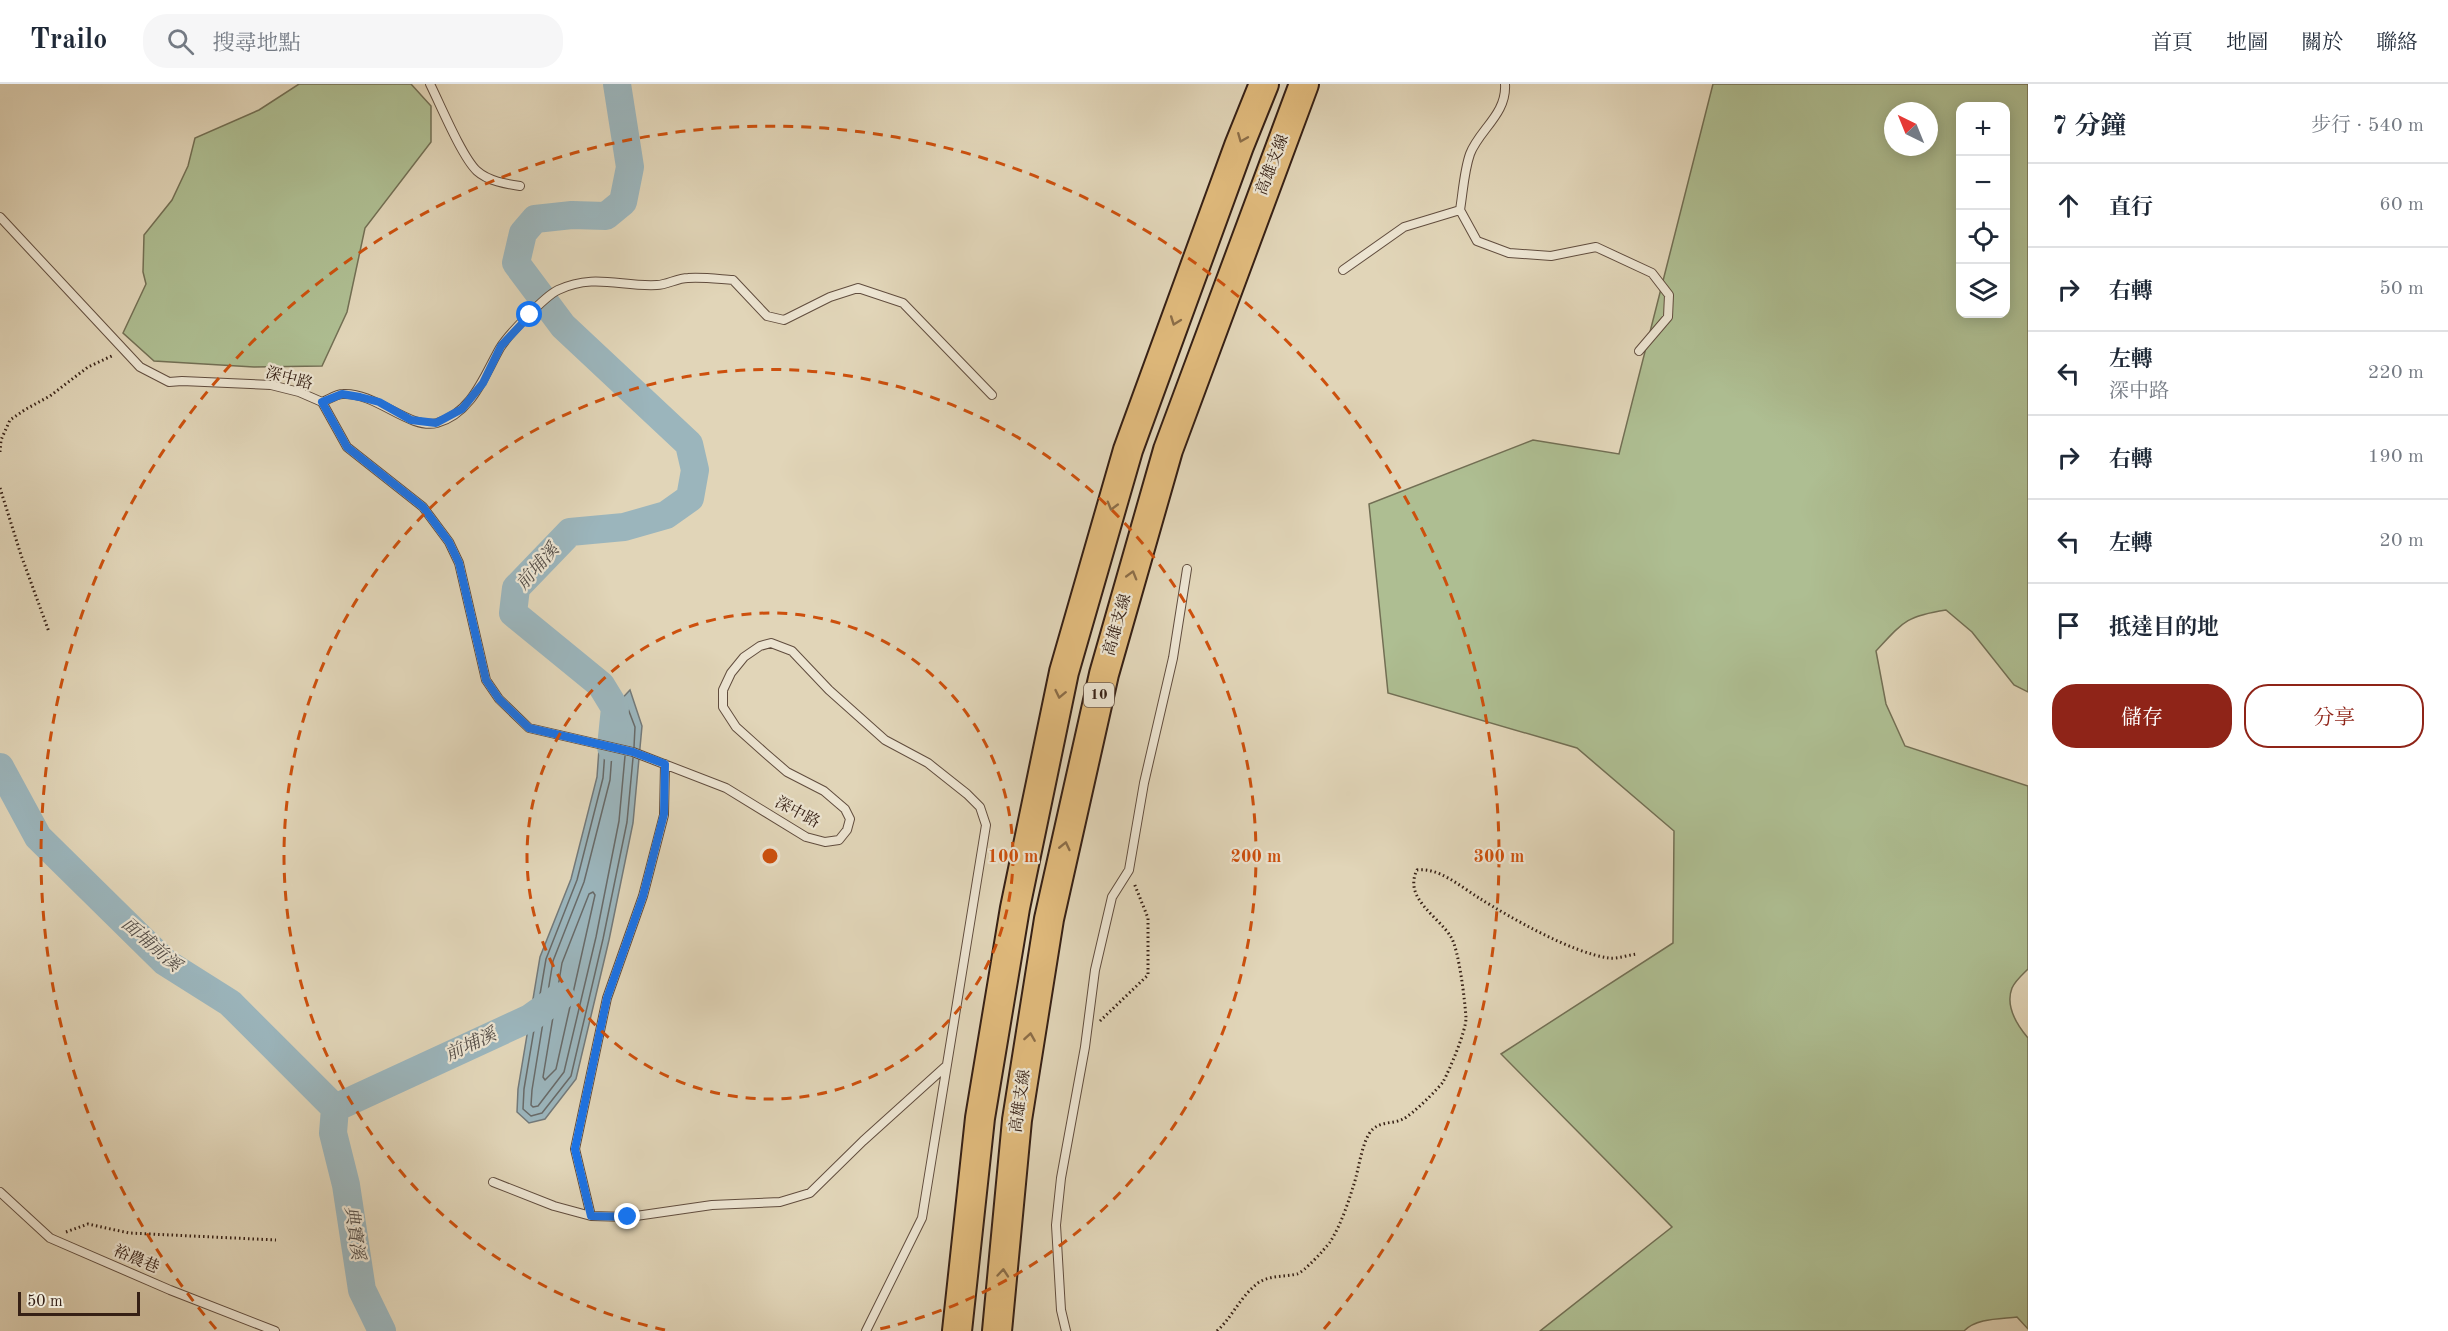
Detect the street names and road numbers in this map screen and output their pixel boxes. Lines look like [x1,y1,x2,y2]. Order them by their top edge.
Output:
street label: 高雄支線 [1252,132,1292,198]
street label: 深中路 [264,363,315,393]
street label: 高雄支線 [1100,591,1135,658]
road number: 10 [1084,683,1114,707]
street label: 深中路 [772,793,823,831]
street label: 高雄支線 [1007,1068,1033,1134]
street label: 裕農巷 [111,1241,162,1277]

